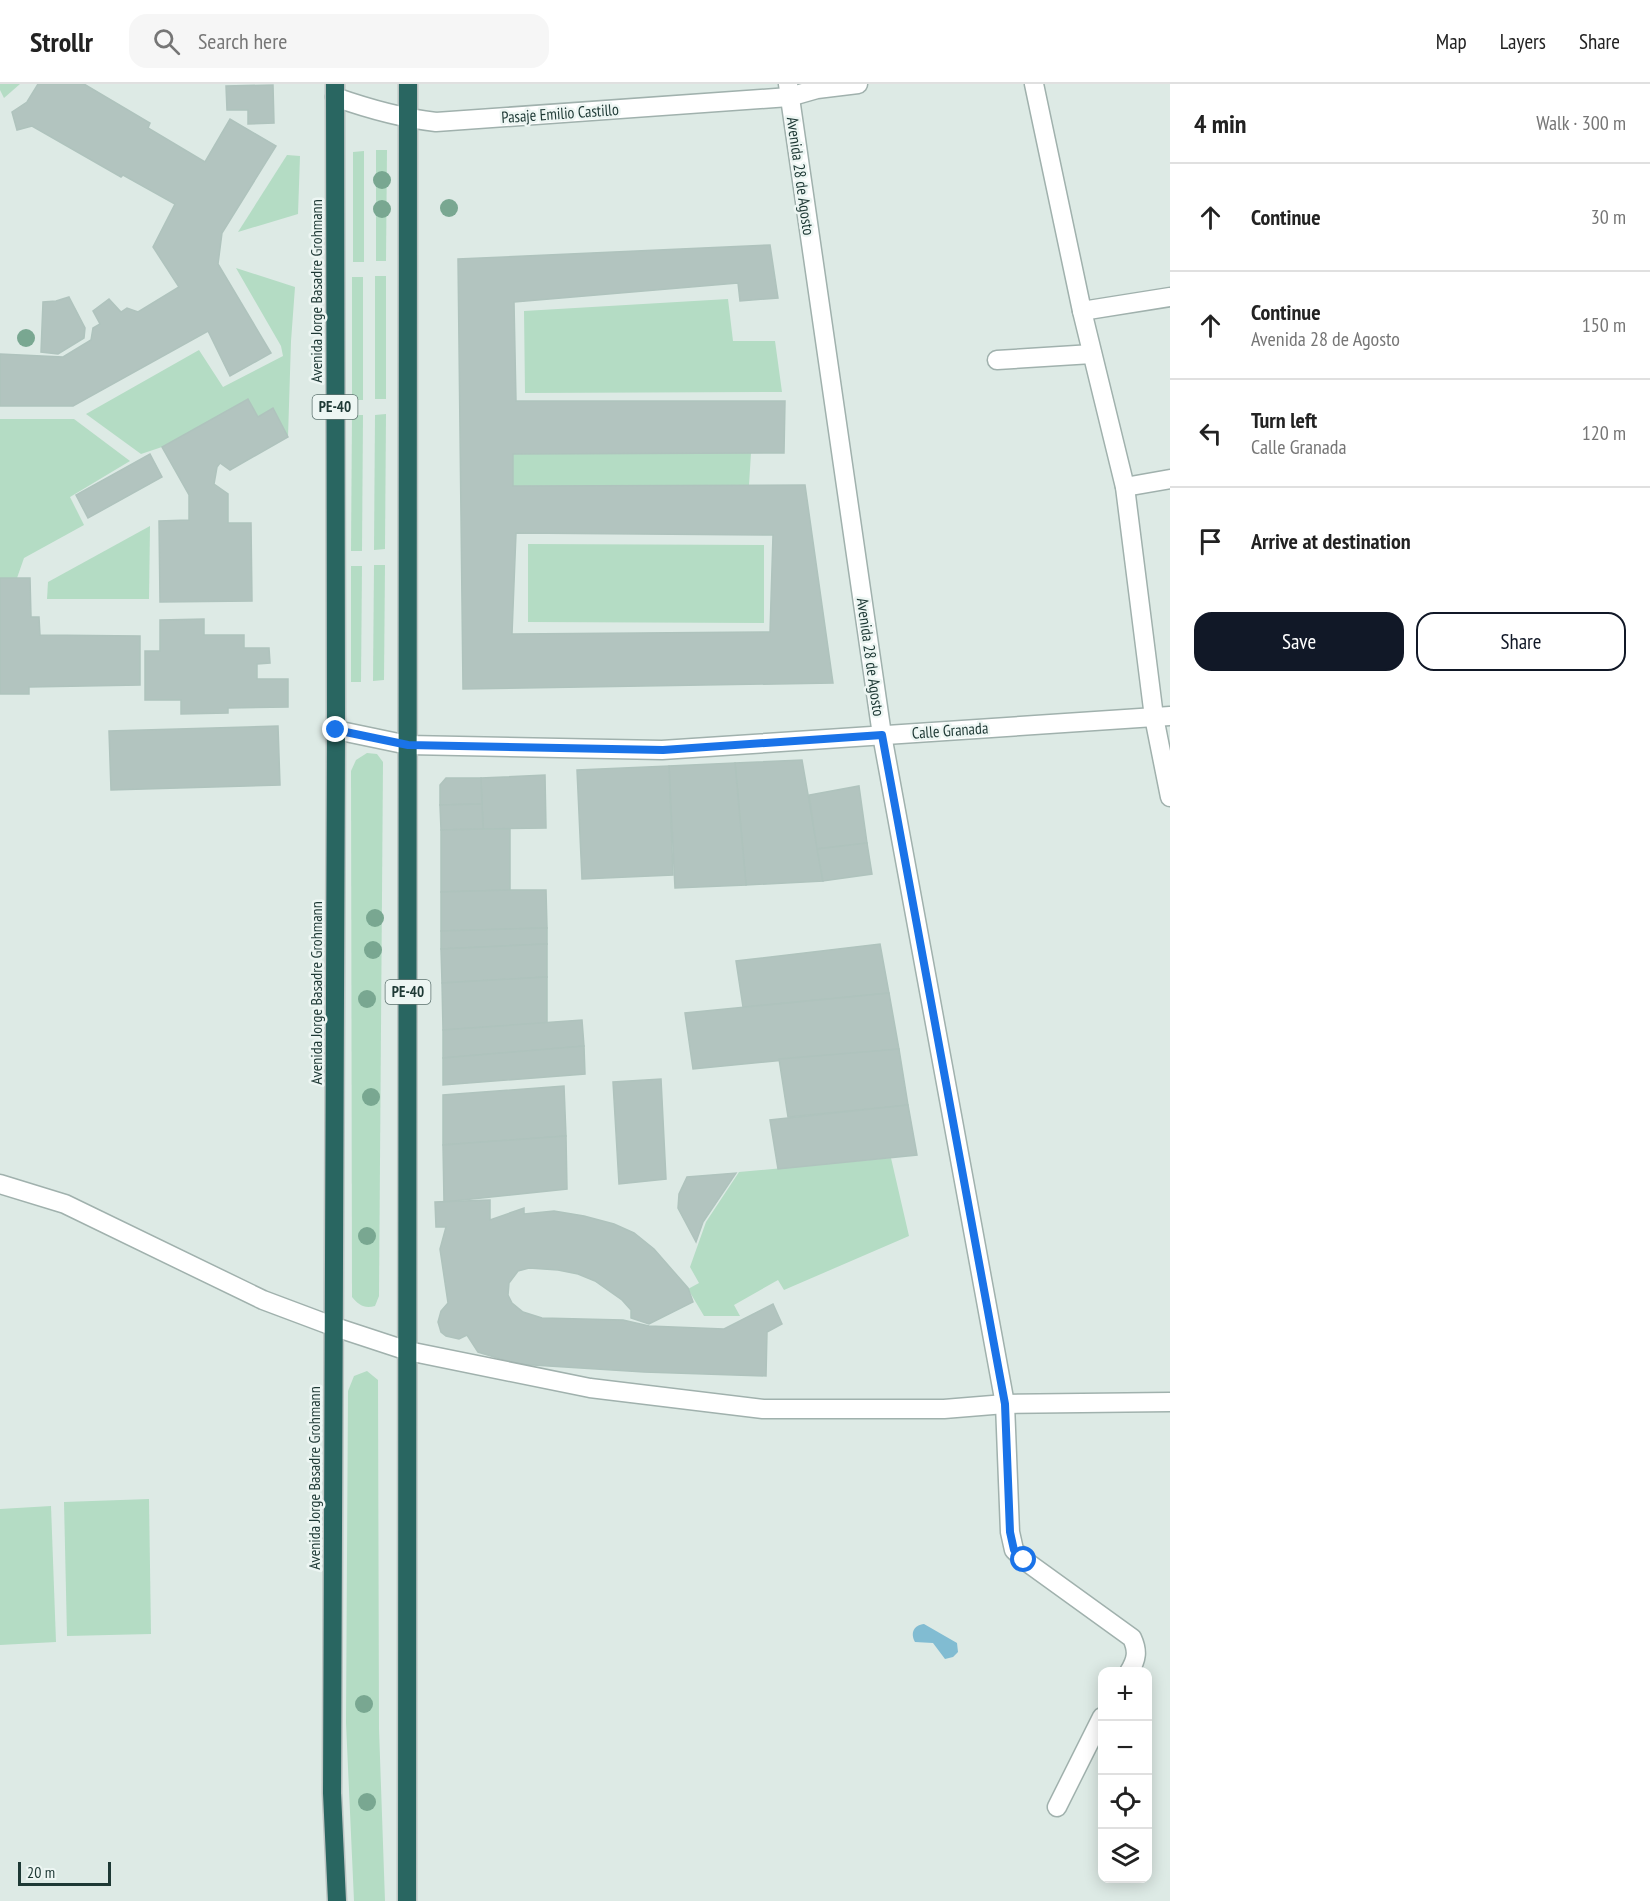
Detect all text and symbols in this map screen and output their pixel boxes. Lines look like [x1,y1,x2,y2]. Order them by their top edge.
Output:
search box [129,14,549,68]
text: Strollr [30,23,93,60]
icon: search [150,25,183,58]
text: Search here [198,27,287,55]
text: Map [1436,28,1467,55]
text: Layers [1500,28,1546,55]
text: Share [1579,28,1620,55]
street label: Pasaje Emilio Castillo [501,99,620,127]
text: 4 min [1194,107,1247,140]
text: Walk · 300 m [1536,110,1626,136]
street label: Avenida 28 de Agosto [783,116,819,236]
street label: Avenida Jorge Basadre Grohmann [306,199,326,383]
icon: ahead [1194,201,1227,234]
text: Continue [1251,203,1321,231]
text: 30 m [1591,204,1626,230]
text: Continue [1251,298,1321,326]
icon: ahead [1194,309,1227,342]
text: 150 m [1582,312,1626,338]
text: Avenida 28 de Agosto [1251,326,1400,352]
road number: PE-40 [312,395,358,419]
text: Turn left [1251,406,1317,434]
icon: left [1194,417,1227,450]
text: 120 m [1582,420,1626,446]
text: Calle Granada [1251,434,1346,460]
icon: arrive [1194,525,1227,558]
text: Arrive at destination [1251,527,1411,555]
street label: Avenida 28 de Agosto [853,597,889,717]
button: Save [1194,612,1404,671]
button: Share [1416,612,1626,671]
route end [322,716,348,742]
street label: Calle Granada [911,717,989,743]
street label: Avenida Jorge Basadre Grohmann [306,901,326,1085]
road number: PE-40 [386,980,430,1004]
street label: Avenida Jorge Basadre Grohmann [304,1386,324,1570]
route start [1010,1546,1036,1572]
map controls [1098,1667,1152,1883]
button: + [1098,1667,1152,1721]
button: − [1098,1721,1152,1775]
button: locate [1098,1775,1152,1829]
button: layers [1098,1829,1152,1883]
scale bar [18,1859,111,1886]
text: 20 m [27,1862,55,1882]

